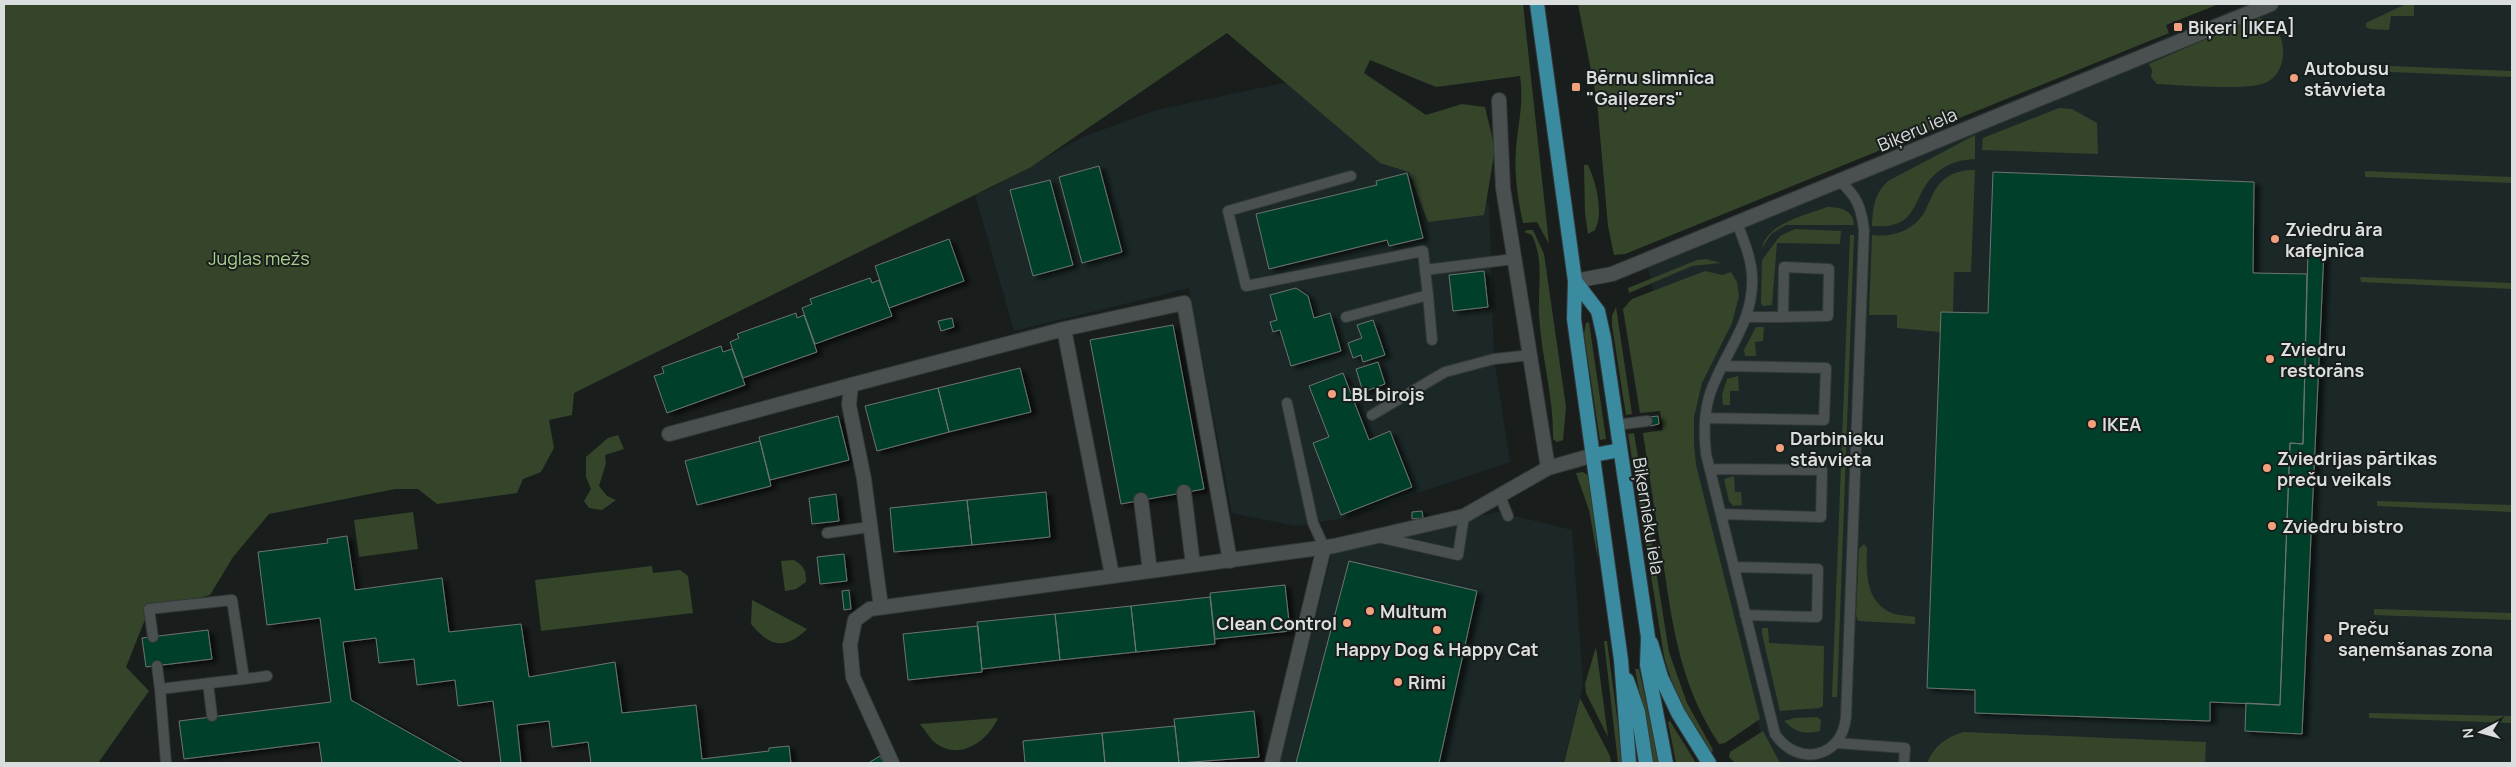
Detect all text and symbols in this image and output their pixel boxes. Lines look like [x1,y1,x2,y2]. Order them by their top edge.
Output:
place label: Biķeri [IKEA] [2188,15,2295,40]
marker: Biķeri [IKEA] [2172,21,2184,33]
place label: Autobusu stāvvieta [2304,56,2389,101]
place label: Bērnu slimnīca "Gaiļezers" [1586,65,1714,111]
marker: Autobusu stāvvieta [2288,72,2300,84]
marker: Bērnu slimnīca "Gaiļezers" [1570,81,1582,93]
street label: Biķeru iela [1874,102,1960,156]
place label: Zviedru āra kafejnīca [2285,217,2383,262]
marker: Zviedru āra kafejnīca [2269,233,2281,245]
park label: Juglas mežs [208,246,310,270]
place label: Zviedru restorāns [2280,337,2365,382]
marker: Zviedru restorāns [2264,353,2276,365]
place label: LBL birojs [1342,382,1425,406]
marker: LBL birojs [1326,388,1338,400]
place label: IKEA [2102,412,2141,436]
marker: IKEA [2086,418,2098,430]
place label: Darbinieku stāvvieta [1790,426,1884,471]
marker: Darbinieku stāvvieta [1774,442,1786,454]
place label: Zviedrijas pārtikas preču veikals [2277,446,2437,491]
street label: Biķernieku iela [1628,456,1670,576]
marker: Zviedrijas pārtikas preču veikals [2261,462,2273,474]
place label: Zviedru bistro [2282,514,2404,538]
marker: Zviedru bistro [2266,520,2278,532]
place label: Multum [1380,599,1447,623]
marker: Multum [1364,605,1376,617]
place label: Clean Control [1216,611,1337,635]
place label: Preču saņemšanas zona [2338,616,2493,662]
marker: Clean Control [1341,617,1353,629]
marker: Happy Dog & Happy Cat [1431,624,1443,636]
marker: Preču saņemšanas zona [2322,632,2334,644]
place label: Happy Dog & Happy Cat [1335,637,1539,661]
place label: Rimi [1408,670,1446,694]
marker: Rimi [1392,676,1404,688]
north arrow [2456,707,2506,757]
text: N [2458,727,2478,739]

